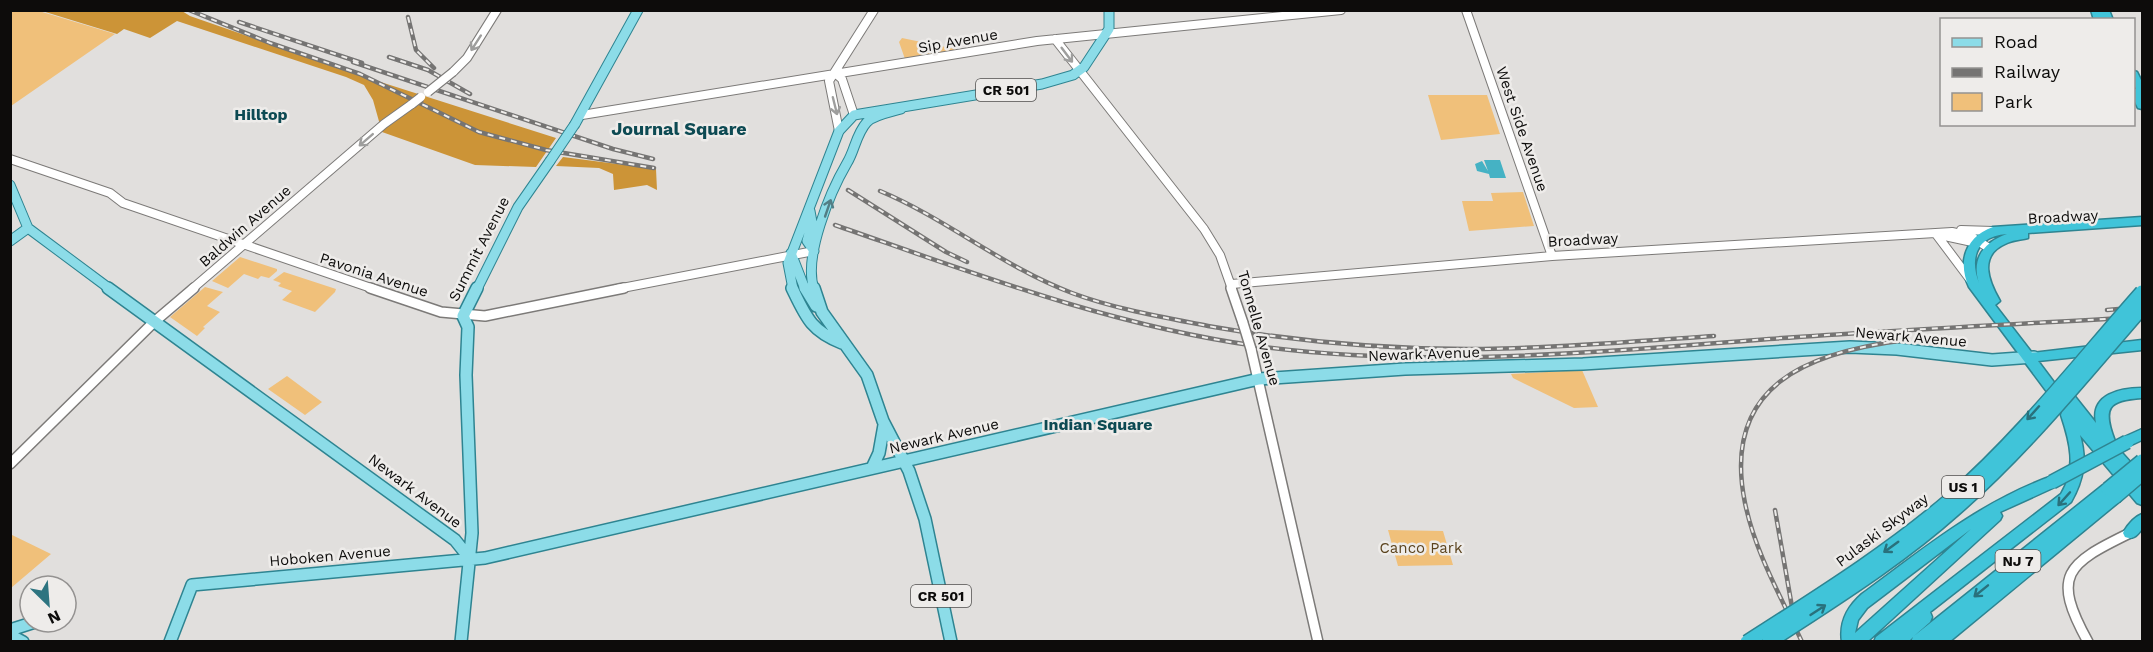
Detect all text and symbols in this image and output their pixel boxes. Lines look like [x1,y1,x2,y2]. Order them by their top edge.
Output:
legend [1940,18,2135,126]
street label: Sip Avenue [917,25,999,57]
text: Road [1994,31,2038,52]
one-way arrow [470,34,482,51]
one-way arrow [1060,47,1073,63]
text: Railway [1994,61,2061,82]
street label: West Side Avenue [1492,64,1552,194]
road number: CR 501 [976,79,1036,101]
text: Park [1994,91,2033,112]
one-way arrow [829,96,841,115]
district label: Hilltop [234,105,288,124]
district label: Journal Square [611,118,747,139]
one-way arrow [359,133,374,147]
street label: Baldwin Avenue [195,181,295,271]
street label: Summit Avenue [445,194,513,304]
one-way arrow [823,199,834,218]
street label: Broadway [2027,206,2099,228]
street label: Broadway [1547,229,1619,251]
street label: Pavonia Avenue [317,249,431,301]
street label: Tonnelle Avenue [1234,268,1284,388]
street label: Newark Avenue [1854,323,1968,351]
street label: Newark Avenue [1368,343,1480,365]
one-way arrow [2026,406,2040,421]
street label: Newark Avenue [887,415,1001,457]
district label: Indian Square [1044,415,1153,434]
street label: Newark Avenue [365,450,465,532]
road number: US 1 [1942,476,1984,498]
street label: Pulaski Skyway [1832,489,1932,571]
one-way arrow [2057,492,2071,507]
park label: Canco Park [1380,539,1463,557]
one-way arrow [1884,541,1900,553]
street label: Hoboken Avenue [268,542,392,570]
road number: NJ 7 [1996,550,2040,572]
north arrow [18,574,78,634]
road number: CR 501 [911,585,971,607]
one-way arrow [1973,585,1989,598]
one-way arrow [1810,603,1827,616]
text: N [45,606,64,628]

